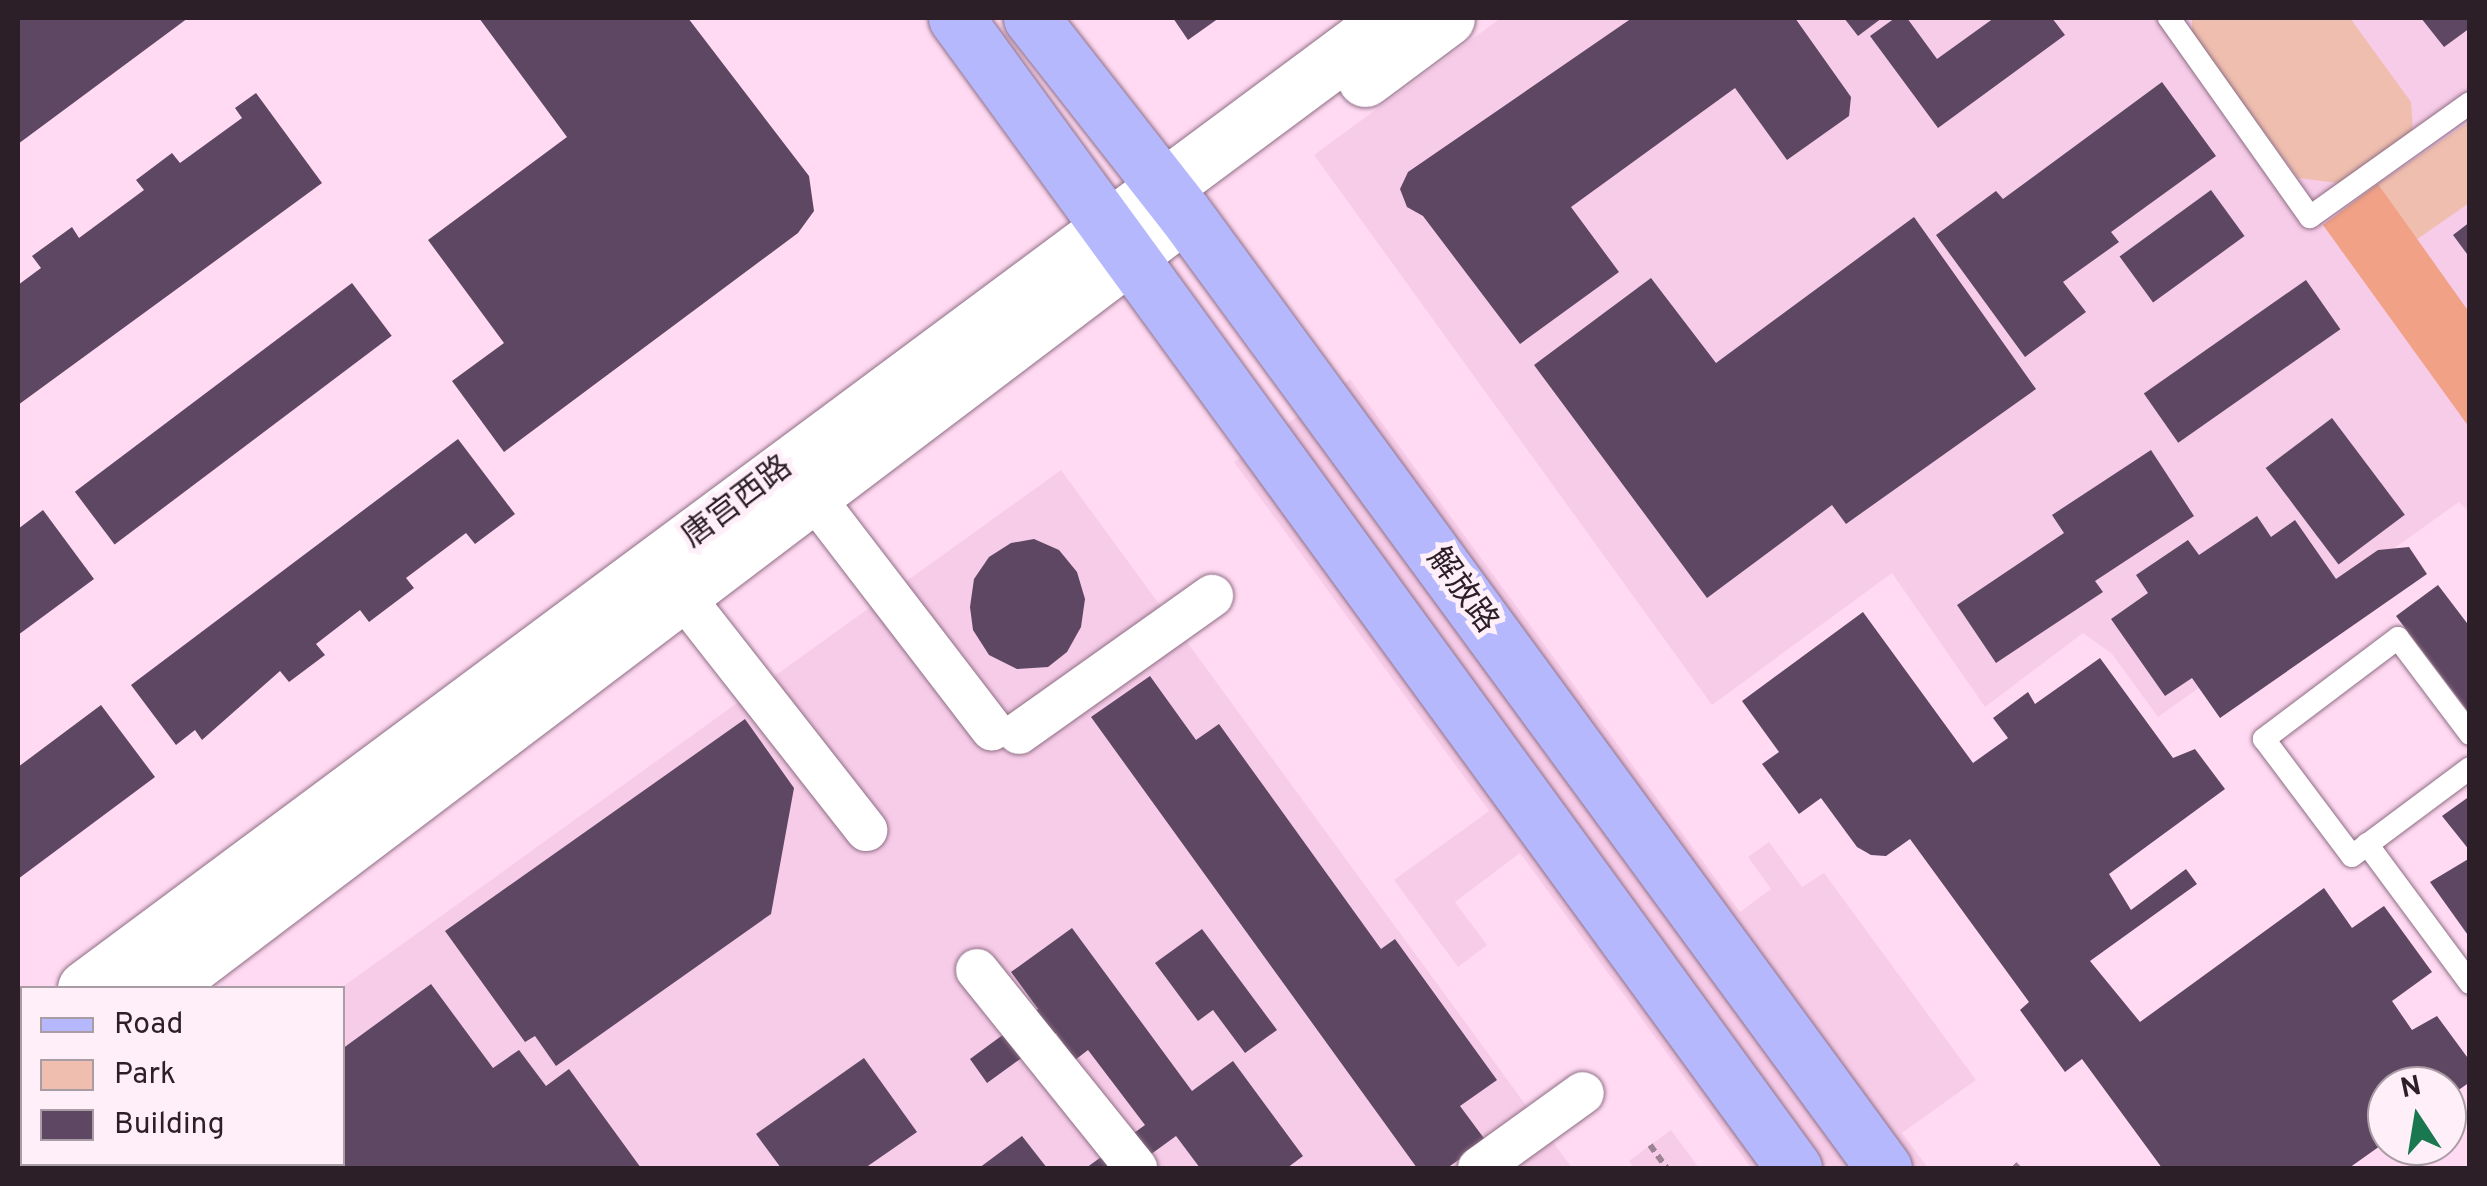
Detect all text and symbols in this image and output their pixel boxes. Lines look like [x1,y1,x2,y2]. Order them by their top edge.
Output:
street label: 唐宫西路 [675,449,801,557]
street label: 解放路 [1417,541,1505,641]
legend [20,986,345,1166]
text: Road [114,1007,183,1044]
text: Park [114,1057,176,1094]
north arrow [2367,1066,2467,1166]
text: N [2398,1069,2425,1108]
text: Building [114,1107,225,1144]

